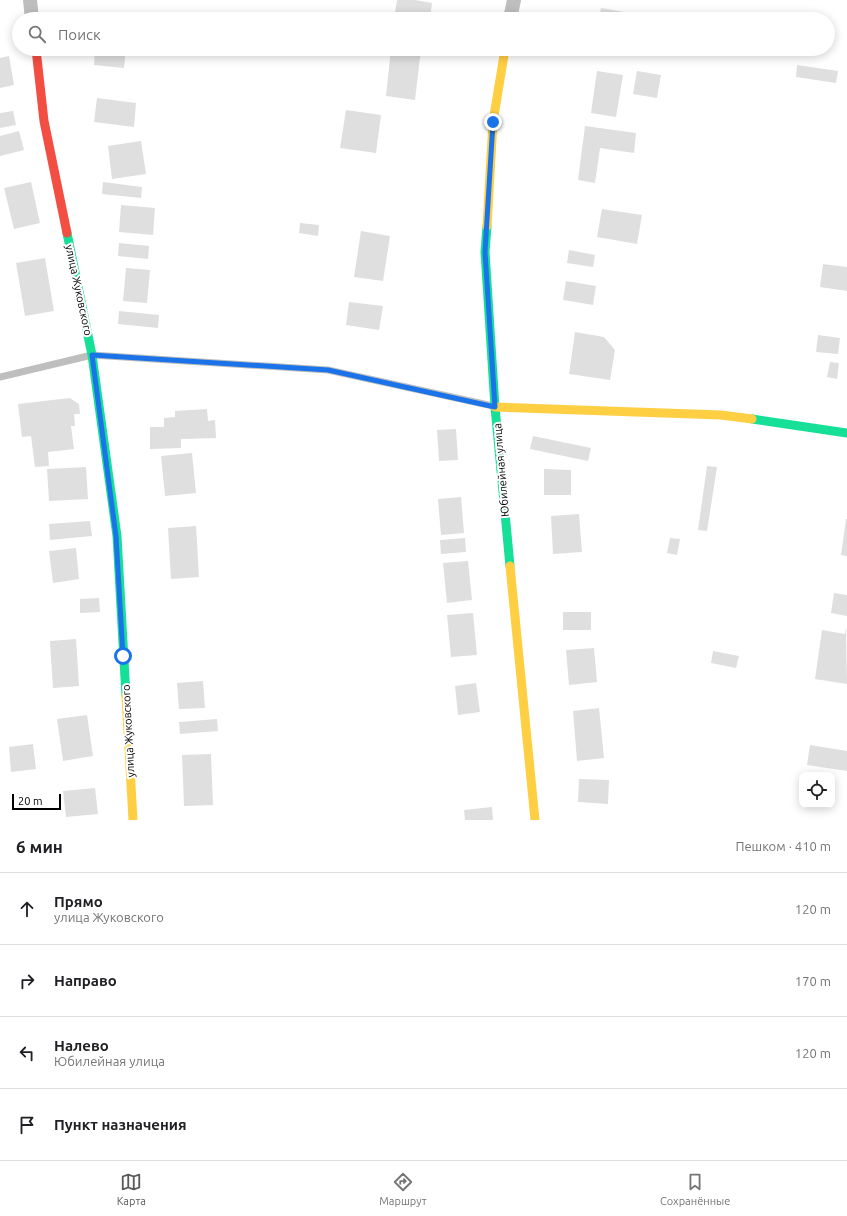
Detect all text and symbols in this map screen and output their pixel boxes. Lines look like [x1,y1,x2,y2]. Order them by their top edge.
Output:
search box [12,12,835,56]
icon: search [26,23,48,45]
text: Поиск [58,26,101,43]
route end [484,113,502,131]
street label: улица Жуковского [63,243,95,337]
street label: Юбилейная улица [491,423,511,517]
route start [114,647,132,665]
street label: улица Жуковского [120,684,136,778]
map controls [799,772,835,808]
button: locate [799,772,835,808]
scale bar [12,792,61,811]
text: 20 m [18,795,42,807]
text: 6 мин [16,837,63,856]
text: Пешком · 410 m [735,839,831,853]
text: Прямо [54,893,103,910]
icon: ahead [16,898,38,920]
text: 120 m [795,902,831,916]
text: улица Жуковского [54,910,164,924]
icon: right [16,970,38,992]
text: Направо [54,972,117,989]
text: 170 m [795,974,831,988]
text: Налево [54,1037,109,1054]
icon: left [16,1042,38,1064]
text: 120 m [795,1046,831,1060]
text: Юбилейная улица [54,1054,165,1068]
icon: arrive [16,1114,38,1136]
text: Пункт назначения [54,1116,187,1133]
tab: Карта [117,1171,146,1207]
tab: Маршрут [379,1171,427,1207]
tab: Сохранённые [660,1171,730,1207]

